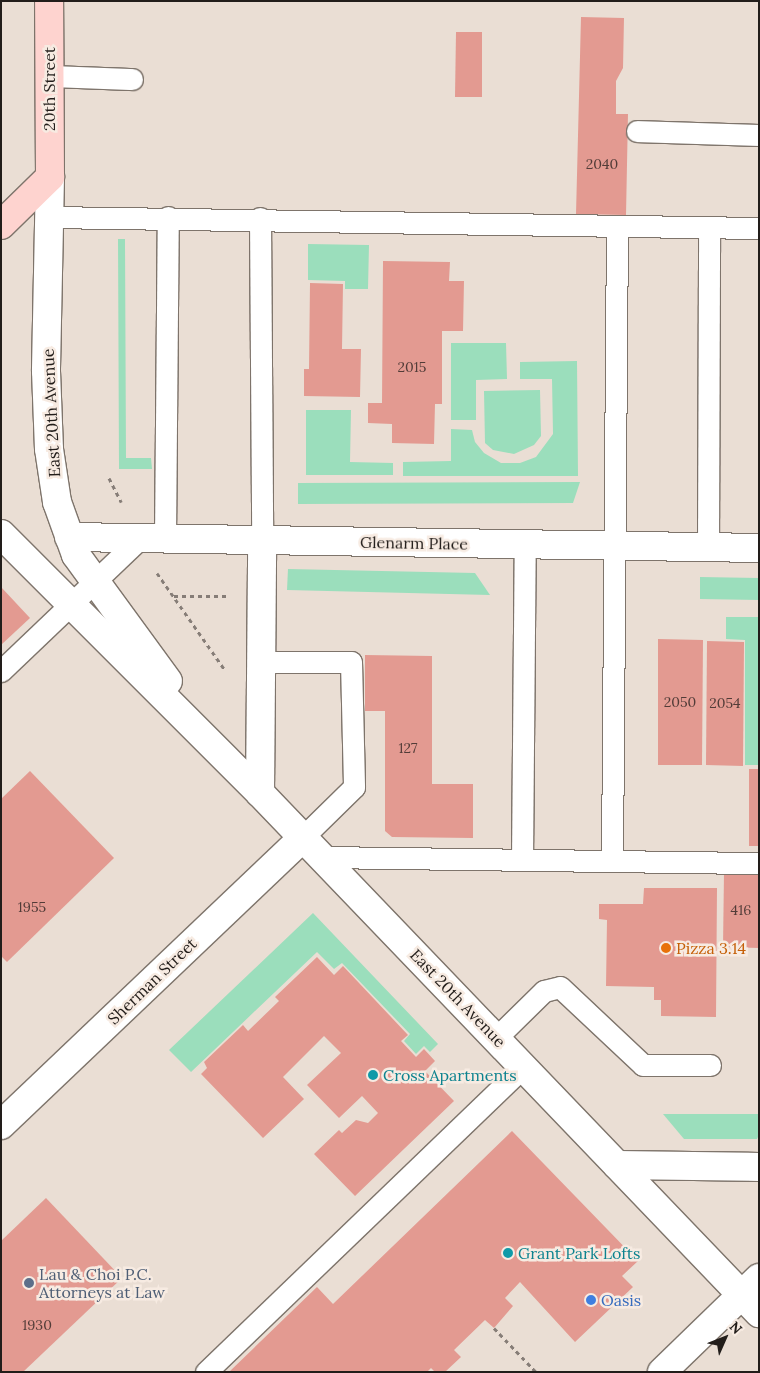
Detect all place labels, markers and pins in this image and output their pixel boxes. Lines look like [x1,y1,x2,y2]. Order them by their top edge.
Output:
place label: Pizza 3.14 [676,938,746,958]
marker: Pizza 3.14 [660,942,672,954]
place label: Cross Apartments [383,1065,517,1085]
marker: Cross Apartments [367,1069,379,1081]
place label: Grant Park Lofts [518,1243,640,1263]
marker: Grant Park Lofts [502,1247,514,1259]
place label: Lau & Choi P.C. Attorneys at Law [39,1264,165,1302]
marker: Lau & Choi P.C. Attorneys at Law [23,1277,35,1289]
place label: Oasis [601,1290,641,1310]
marker: Oasis [585,1294,597,1306]

